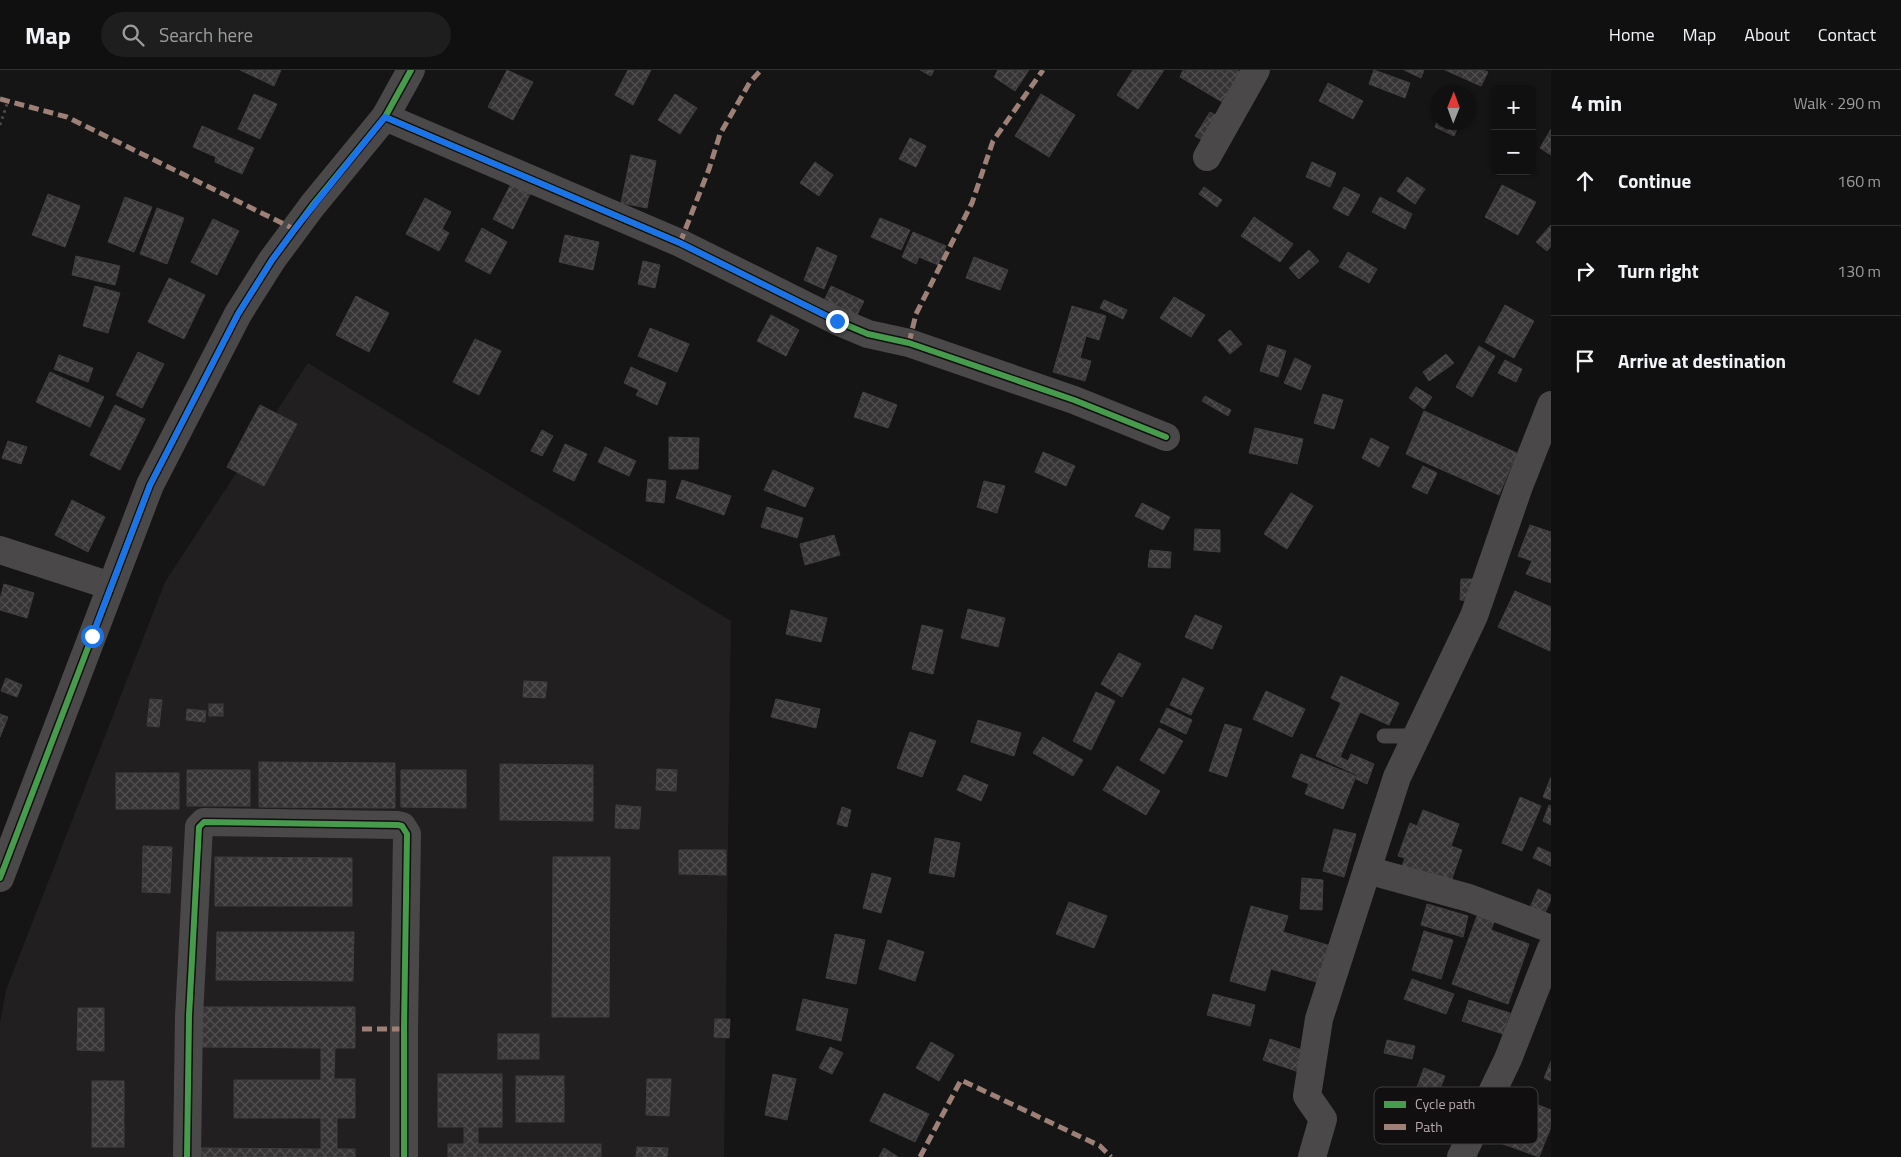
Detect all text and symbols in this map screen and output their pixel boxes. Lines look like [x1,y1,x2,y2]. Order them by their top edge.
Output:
search box [101,12,451,57]
text: Map [25,17,71,53]
text: Search here [159,20,253,49]
icon: search [119,21,147,49]
text: Home [1609,21,1655,48]
text: Map [1683,21,1716,48]
text: About [1744,21,1790,48]
text: Contact [1818,21,1876,48]
north arrow [1431,85,1476,130]
map controls [1491,85,1536,175]
button: + [1491,85,1536,130]
text: 4 min [1571,87,1622,119]
text: Walk · 290 m [1793,91,1881,115]
button: − [1491,130,1536,175]
text: Continue [1618,166,1691,195]
icon: ahead [1571,167,1599,195]
text: 160 m [1837,169,1881,193]
text: Turn right [1618,256,1699,285]
icon: right [1571,257,1599,285]
text: 130 m [1837,259,1881,283]
route end [826,310,849,333]
text: Arrive at destination [1618,346,1786,375]
icon: arrive [1571,347,1599,375]
route start [81,625,104,648]
legend [1374,1087,1538,1144]
text: Cycle path [1415,1093,1475,1114]
text: Path [1415,1116,1443,1137]

